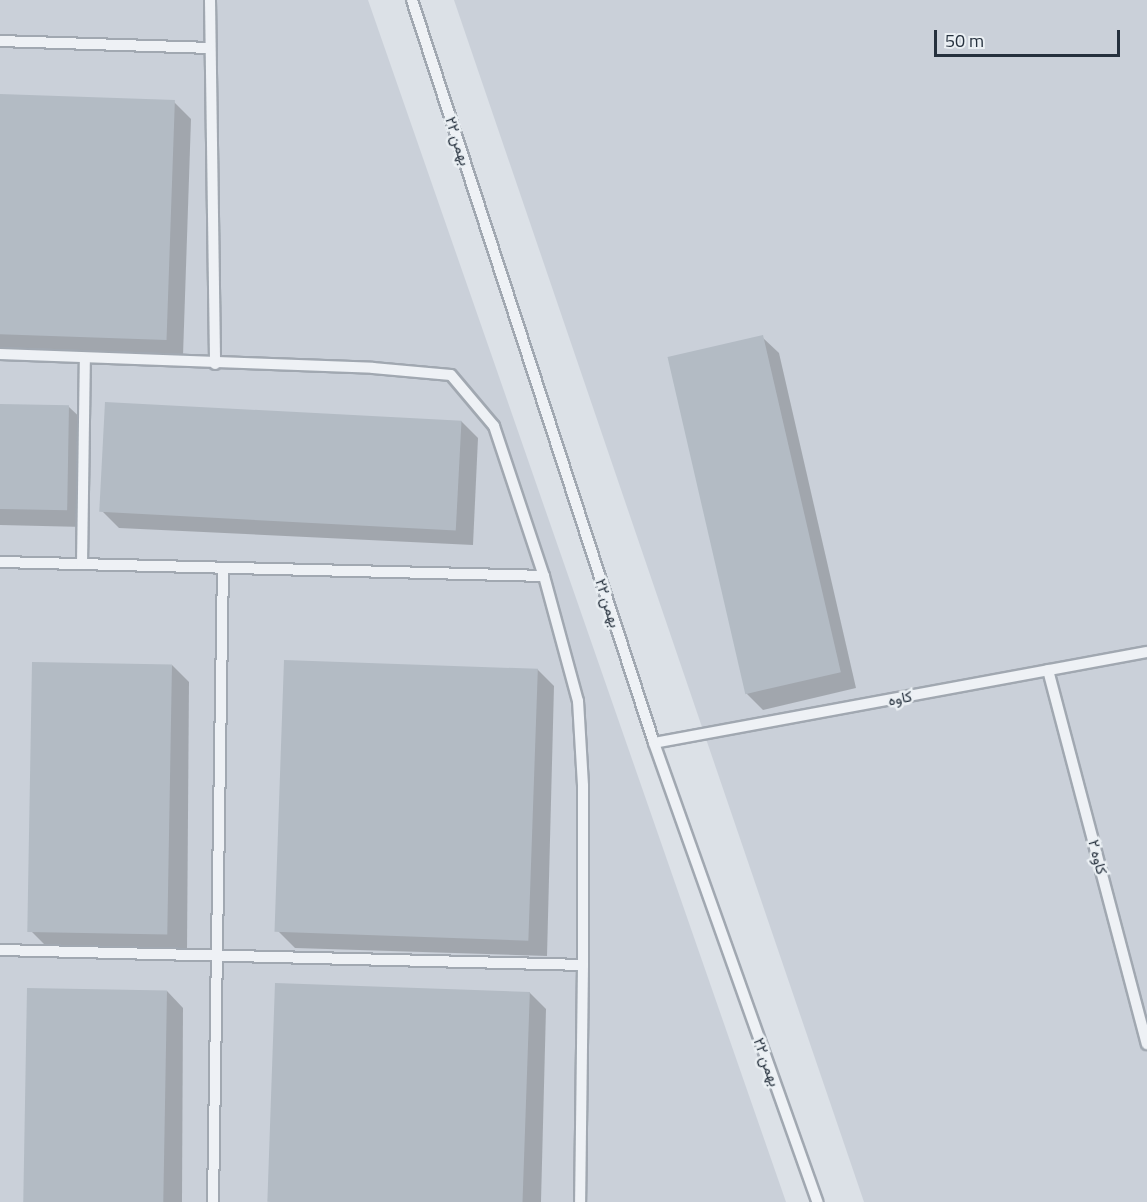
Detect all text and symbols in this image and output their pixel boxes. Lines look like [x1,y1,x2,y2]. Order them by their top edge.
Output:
scale bar [937,18,1123,56]
text: 50 m [945,27,984,54]
street label: ۲۲ بهمن [442,114,474,168]
street label: ۲۲ بهمن [592,576,624,630]
street label: کاوه [886,687,914,709]
street label: کاوه ۲ [1085,838,1111,876]
street label: ۲۲ بهمن [750,1035,784,1089]

